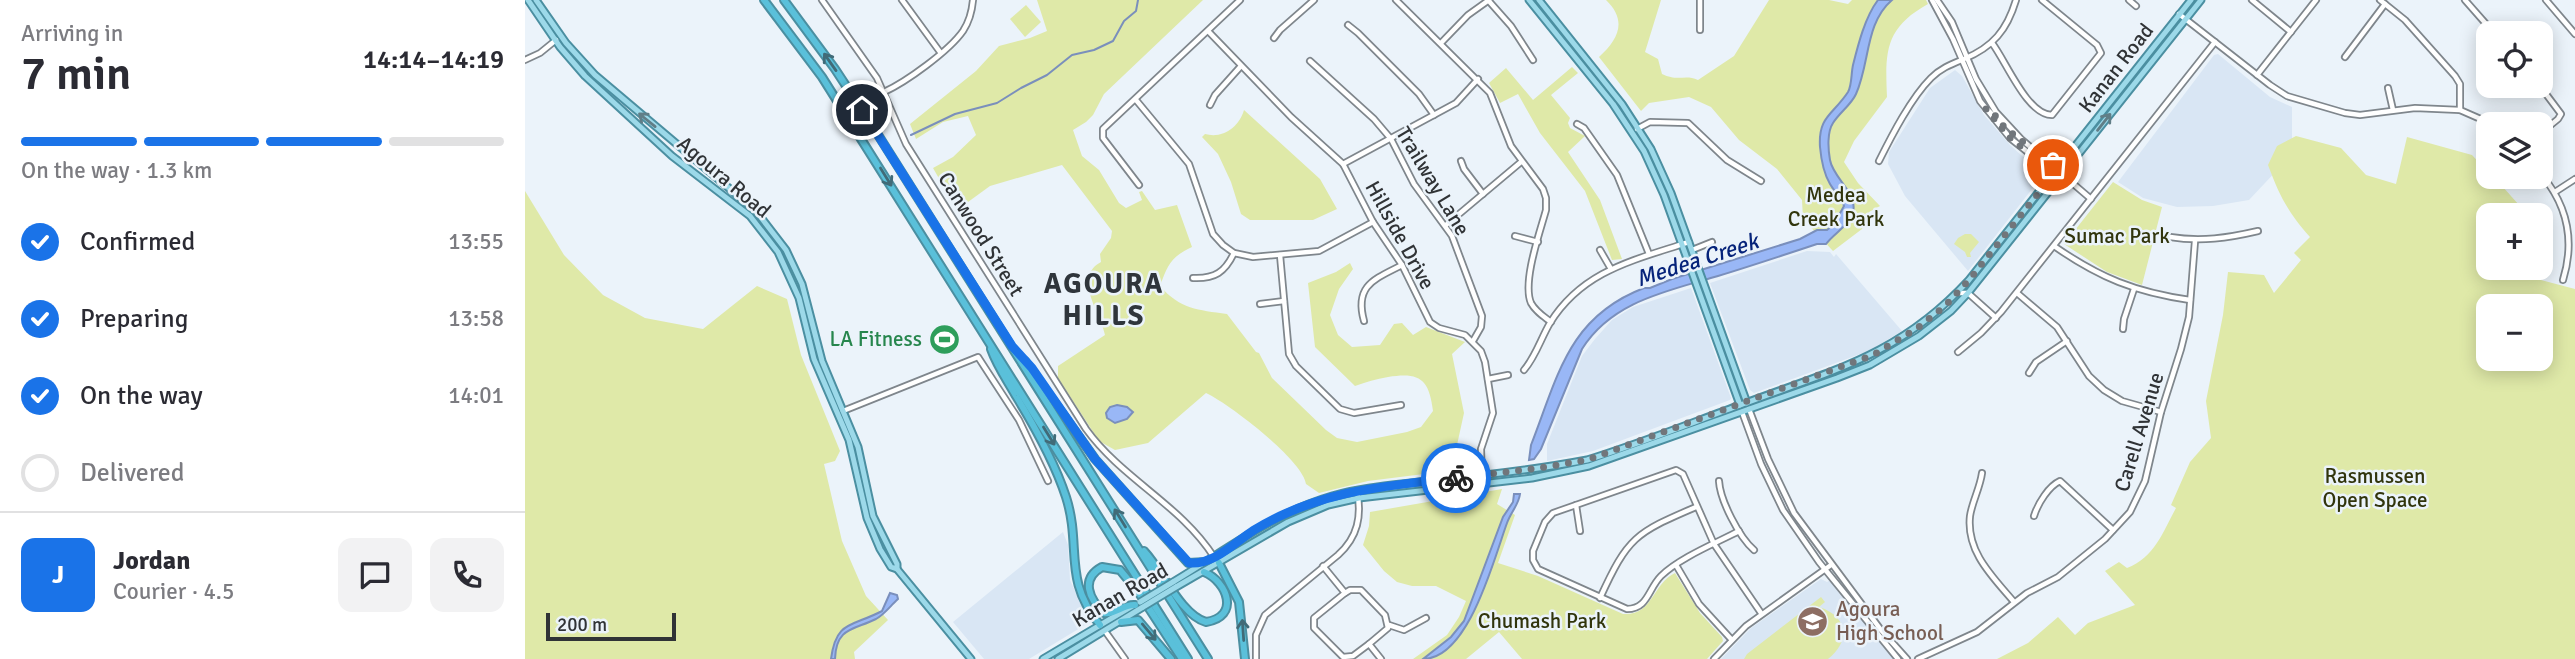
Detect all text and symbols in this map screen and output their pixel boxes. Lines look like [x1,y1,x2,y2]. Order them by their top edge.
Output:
street label: Kanan Road [2073,18,2159,118]
text: Arriving in [21,19,123,48]
map controls [2476,21,2553,371]
button: locate [2476,21,2553,98]
text: 14:14–14:19 [363,44,504,76]
text: 7 min [21,46,131,102]
one-way arrow [823,53,837,72]
pin [832,80,892,140]
icon: home [843,91,881,129]
one-way arrow [639,112,657,128]
button: layers [2476,112,2553,189]
one-way arrow [2096,114,2112,132]
street label: Trailway Lane [1390,122,1476,240]
street label: Agoura Road [672,130,776,224]
pin [2023,135,2083,195]
icon: bag [2034,146,2072,184]
text: On the way · 1.3 km [21,156,212,185]
one-way arrow [879,167,893,187]
street label: Canwood Street [932,167,1030,301]
street label: Hillside Drive [1360,176,1440,294]
park label: Medea Creek Park [1788,182,1885,232]
button: + [2476,203,2553,280]
icon: check [21,223,59,261]
park label: Sumac Park [2064,223,2170,249]
text: Confirmed [80,226,195,258]
water label: Medea Creek [1632,226,1764,293]
text: 13:55 [448,227,504,256]
district label: AGOURA HILLS [1044,267,1164,333]
button: − [2476,294,2553,371]
icon: check [21,300,59,338]
text: Preparing [80,303,188,335]
text: 13:58 [448,304,504,333]
sports icon: LA Fitness [928,322,962,356]
place label: LA Fitness [830,326,922,352]
street label: Carell Avenue [2109,369,2169,495]
icon: check [21,377,59,415]
text: On the way [80,380,203,412]
text: 14:01 [448,381,504,410]
one-way arrow [1042,426,1056,446]
courier [1421,443,1491,513]
text: Delivered [80,457,185,489]
icon: bike [1437,459,1475,497]
park label: Rasmussen Open Space [2322,463,2428,513]
one-way arrow [1112,509,1127,528]
button: chat [338,538,412,612]
button: phone [430,538,504,612]
text: Jordan [113,545,190,577]
street label: Kanan Road [1067,557,1173,633]
text: J [52,559,64,591]
text: Courier · 4.5 [113,577,234,606]
place label: Agoura High School [1836,596,1944,646]
school or university icon: Agoura High School [1796,604,1830,638]
park label: Chumash Park [1478,608,1607,634]
scale bar [546,610,675,642]
text: 200 m [557,613,607,637]
one-way arrow [1236,620,1249,642]
one-way arrow [1141,623,1157,641]

